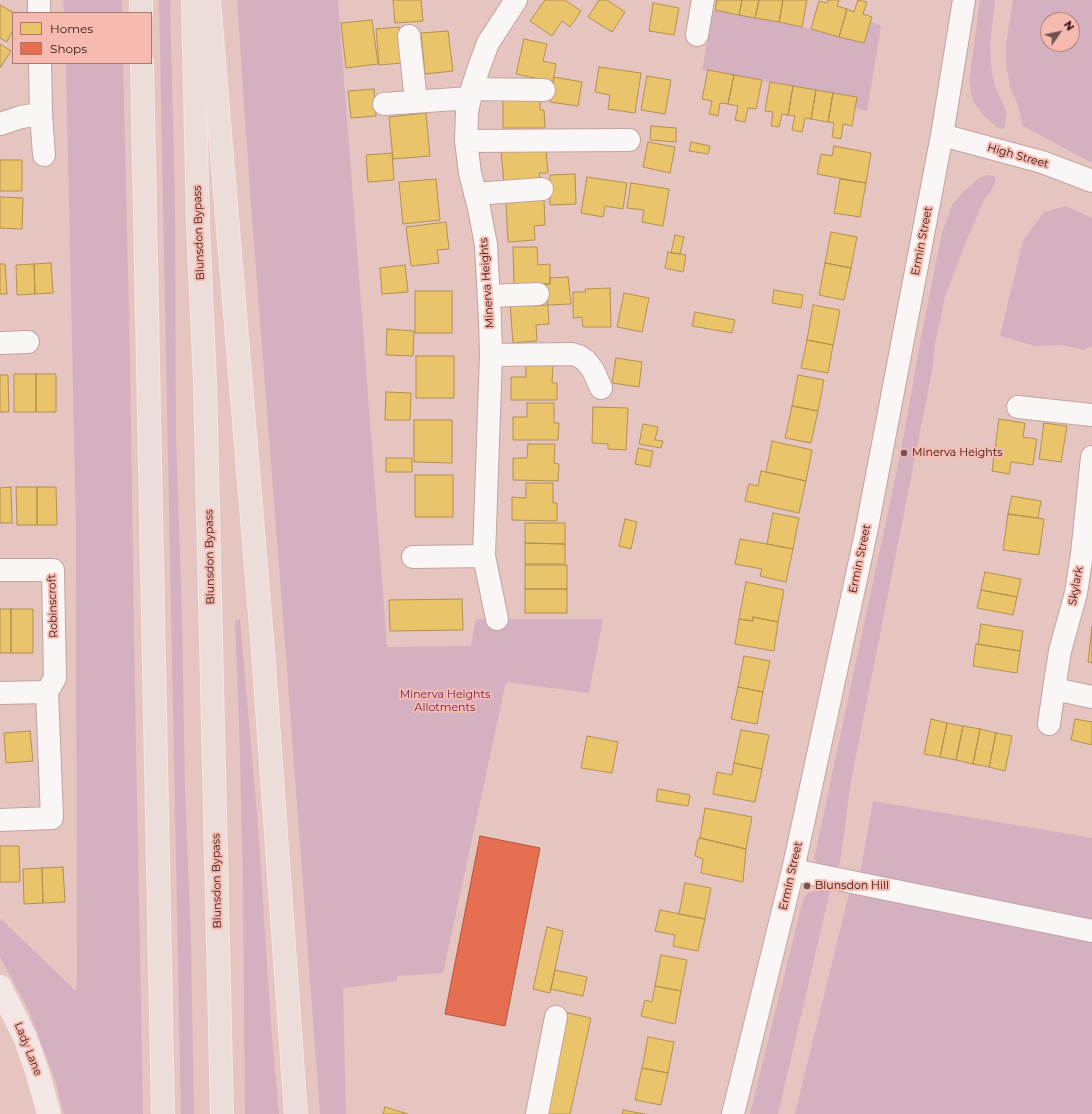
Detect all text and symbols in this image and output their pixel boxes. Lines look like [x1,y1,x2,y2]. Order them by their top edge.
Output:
legend [12,12,152,64]
north arrow [1040,12,1080,52]
text: N [1061,18,1077,33]
text: Homes [50,21,93,36]
text: Shops [50,41,87,56]
street label: High Street [986,141,1050,171]
street label: Blunsdon Bypass [191,185,207,281]
street label: Ermin Street [909,205,935,277]
street label: Minerva Heights [477,237,497,329]
place label: Minerva Heights [912,446,1003,460]
marker: Minerva Heights [899,448,909,458]
street label: Blunsdon Bypass [203,509,217,605]
street label: Ermin Street [846,523,874,595]
street label: Skylark [1066,565,1086,607]
street label: Robinscroft [45,574,61,638]
park label: Minerva Heights Allotments [400,688,490,714]
street label: Blunsdon Bypass [210,833,224,929]
street label: Ermin Street [777,840,805,912]
place label: Blunsdon Hill [815,879,889,893]
marker: Blunsdon Hill [802,881,812,891]
street label: Lady Lane [11,1020,45,1078]

